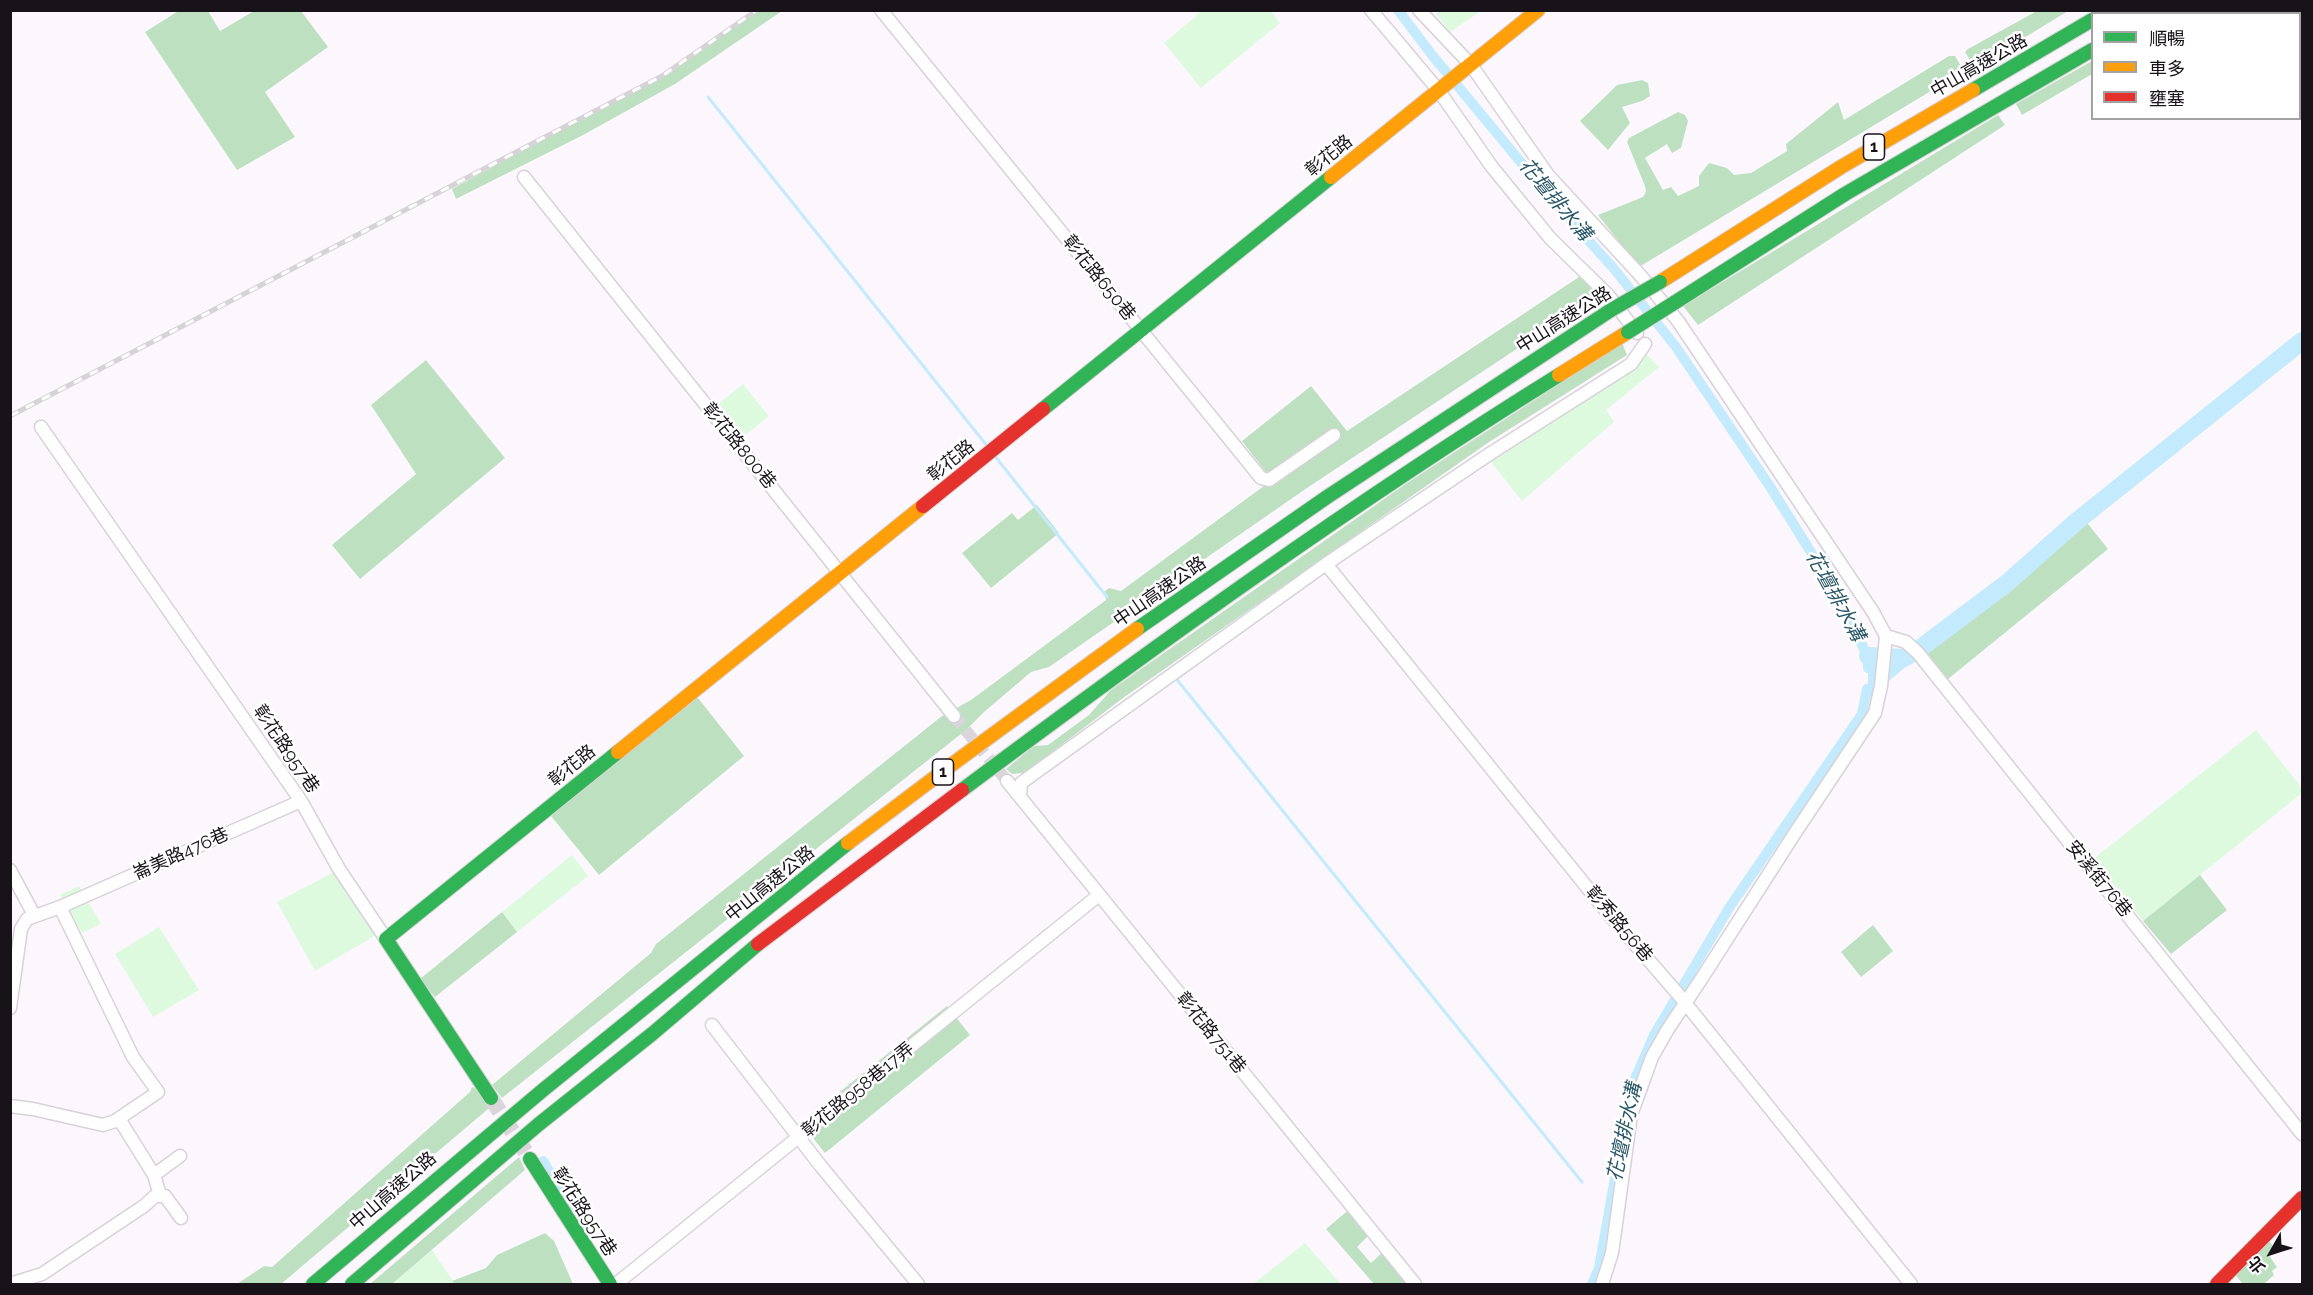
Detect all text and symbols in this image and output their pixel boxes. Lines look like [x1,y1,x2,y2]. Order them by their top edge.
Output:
legend [2091,12,2301,120]
text: 順暢 [2149,28,2185,49]
street label: 中山高速公路 [1927,30,2031,102]
text: 車多 [2149,58,2185,79]
text: 壅塞 [2149,88,2185,109]
street label: 彰花路 [1301,131,1357,181]
road number: 1 [1864,134,1884,160]
water label: 花壇排水溝 [1514,154,1596,246]
street label: 彰花路650巷 [1058,231,1140,325]
street label: 中山高速公路 [1512,282,1616,358]
street label: 彰花路800巷 [698,399,780,493]
street label: 彰花路 [923,436,979,486]
water label: 花壇排水溝 [1800,546,1870,646]
street label: 中山高速公路 [1110,552,1210,632]
street label: 彰花路957巷 [249,701,323,797]
street label: 彰花路 [544,741,600,791]
road number: 1 [932,759,954,785]
street label: 崙美路476巷 [130,823,232,885]
street label: 安溪街76巷 [2062,836,2136,922]
street label: 中山高速公路 [721,842,819,926]
street label: 彰秀路56巷 [1581,882,1657,966]
street label: 彰花路751巷 [1171,988,1251,1078]
street label: 彰花路958巷17弄 [797,1038,919,1142]
water label: 花壇排水溝 [1603,1081,1647,1183]
street label: 中山高速公路 [345,1147,441,1235]
street label: 彰花路957巷 [547,1163,621,1261]
north arrow [2241,1223,2301,1283]
text: 北 [2244,1252,2269,1277]

